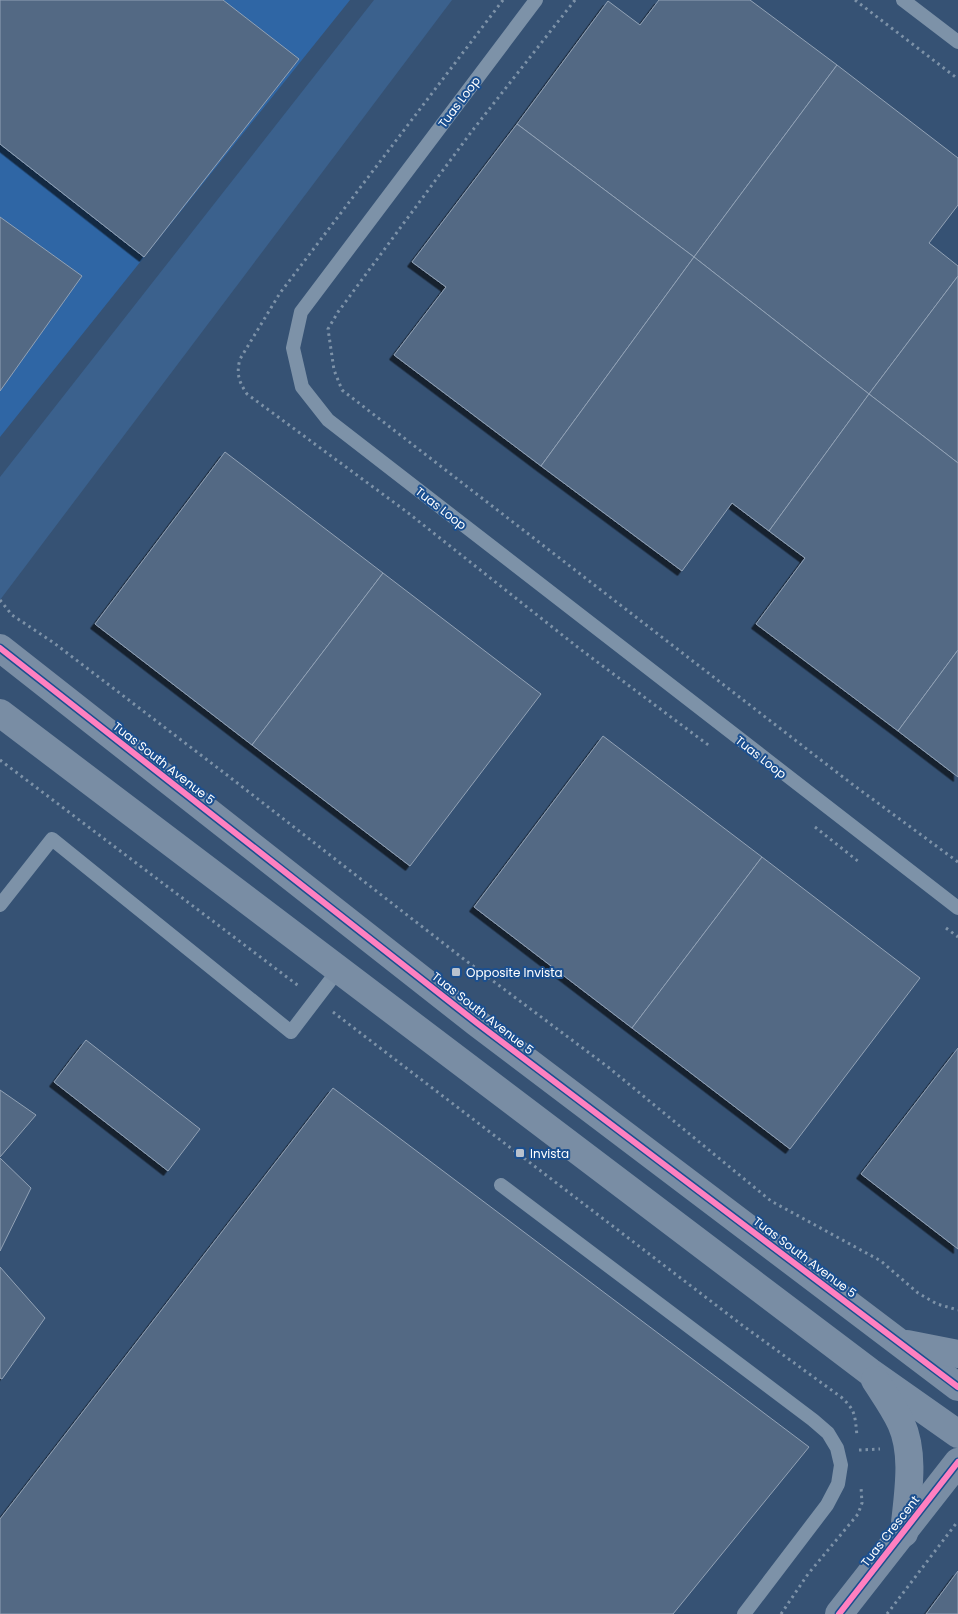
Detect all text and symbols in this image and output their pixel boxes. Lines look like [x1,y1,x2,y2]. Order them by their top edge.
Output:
street label: Tuas Loop [434,73,484,131]
street label: Tuas Loop [412,483,470,533]
street label: Tuas South Avenue 5 [109,718,219,808]
street label: Tuas Loop [732,732,790,782]
place label: Opposite Invista [466,964,563,981]
marker: Opposite Invista [450,966,462,978]
street label: Tuas South Avenue 5 [428,968,538,1058]
place label: Invista [530,1145,569,1162]
marker: Invista [514,1147,526,1159]
street label: Tuas South Avenue 5 [750,1213,860,1301]
street label: Tuas Crescent [857,1492,923,1570]

